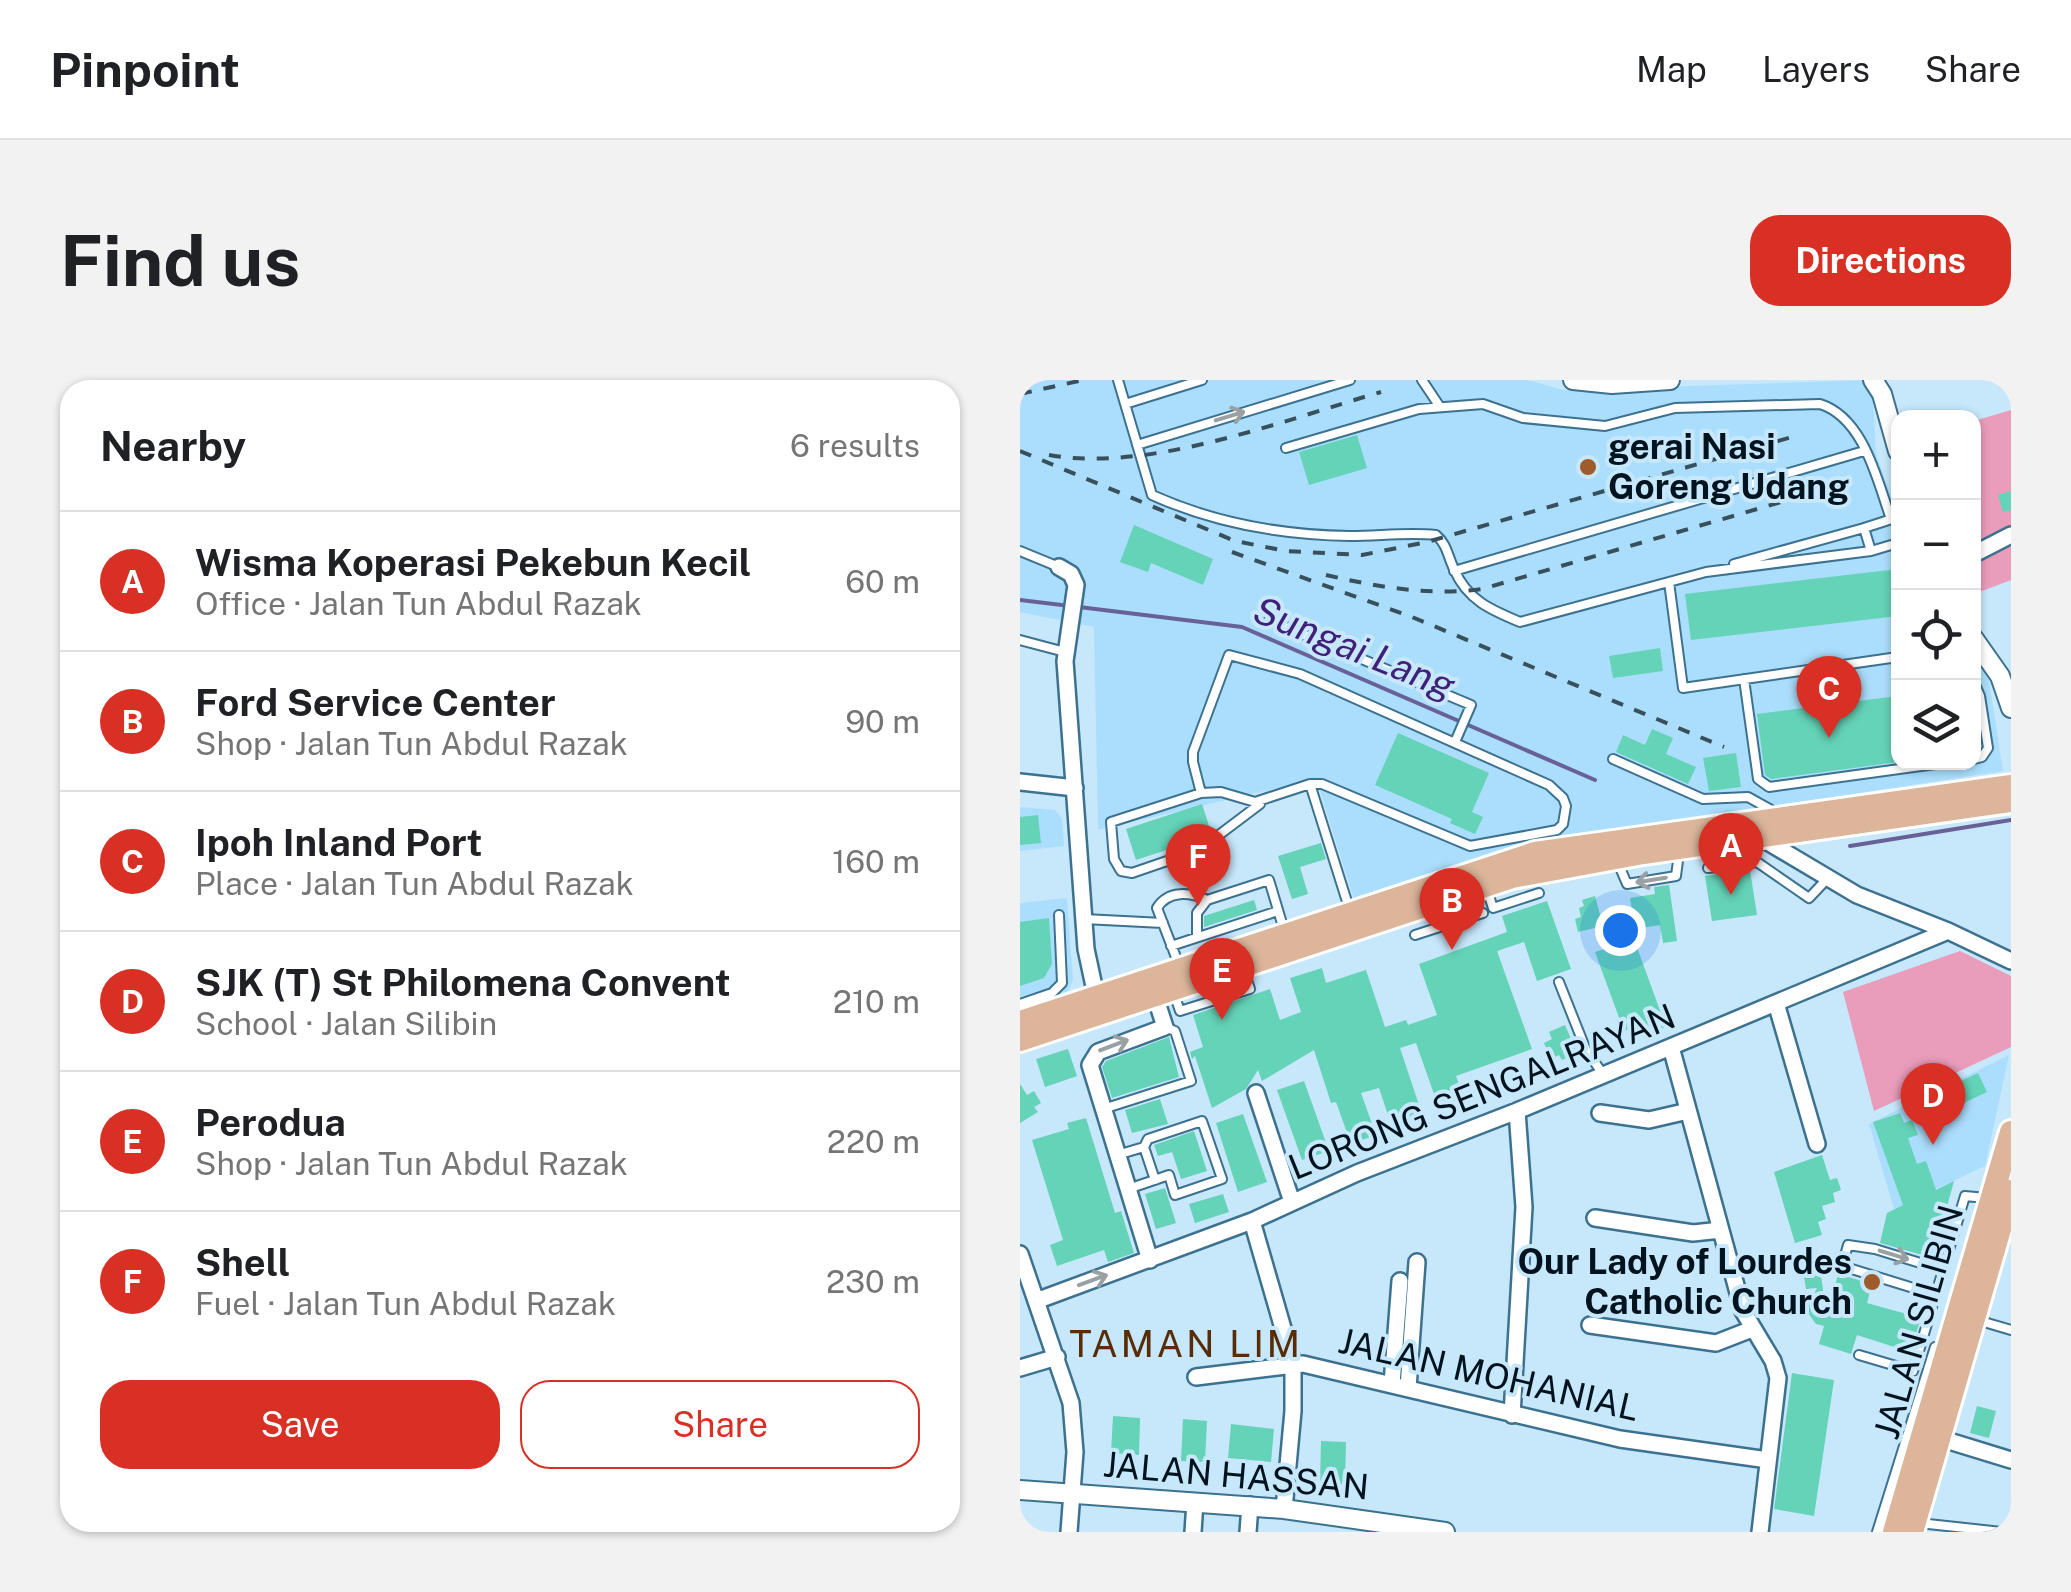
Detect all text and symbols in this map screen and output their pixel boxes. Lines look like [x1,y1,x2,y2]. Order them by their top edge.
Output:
text: Pinpoint [50,41,240,98]
text: Map [1636,49,1707,90]
text: Layers [1762,49,1870,90]
text: Share [1925,49,2021,90]
button: Directions [1750,215,2011,306]
text: Find us [60,219,300,302]
one-way arrow [1214,406,1246,424]
map controls [1891,410,1981,770]
button: + [1891,410,1981,500]
text: Nearby [100,421,246,470]
place label: gerai Nasi Goreng Udang [1608,426,1849,507]
text: 6 results [790,427,920,464]
marker: gerai Nasi Goreng Udang [1577,456,1599,478]
button: − [1891,500,1981,590]
text: Wisma Koperasi Pekebun Kecil [195,540,751,585]
text: A [121,563,144,600]
text: 60 m [845,563,920,600]
text: Office · Jalan Tun Abdul Razak [195,585,642,622]
water label: Sungai Lang [1247,587,1462,708]
button: locate [1891,590,1981,680]
pin: C [1796,656,1862,738]
text: Ford Service Center [195,680,556,725]
button: layers [1891,680,1981,770]
text: B [122,703,143,740]
text: 90 m [845,703,920,740]
text: Shop · Jalan Tun Abdul Razak [195,725,628,762]
pin: A [1698,812,1764,895]
text: Ipoh Inland Port [195,820,482,865]
pin: F [1166,824,1230,906]
text: C [121,843,144,880]
text: 160 m [832,843,920,880]
text: Place · Jalan Tun Abdul Razak [195,865,634,902]
pin: B [1420,868,1484,950]
one-way arrow [1635,871,1668,890]
your location [1595,905,1646,956]
pin: E [1190,938,1254,1020]
text: SJK (T) St Philomena Convent [195,960,730,1005]
text: D [121,983,144,1020]
text: 210 m [833,983,920,1020]
street label: LORONG SENGALRAYAN [1283,995,1681,1188]
text: School · Jalan Silibin [195,1005,497,1042]
one-way arrow [1099,1035,1129,1053]
pin: D [1900,1062,1966,1145]
text: Perodua [195,1100,346,1145]
text: E [122,1123,143,1160]
text: 220 m [827,1123,920,1160]
text: Shop · Jalan Tun Abdul Razak [195,1145,628,1182]
street label: JALAN SILIBIN [1866,1200,1971,1443]
text: Shell [195,1240,290,1285]
place label: Our Lady of Lourdes Catholic Church [1517,1241,1852,1322]
one-way arrow [1878,1247,1910,1265]
text: F [123,1263,142,1300]
text: 230 m [826,1263,920,1300]
one-way arrow [1077,1270,1108,1288]
marker: Our Lady of Lourdes Catholic Church [1861,1271,1883,1293]
text: Fuel · Jalan Tun Abdul Razak [195,1285,616,1322]
street label: JALAN MOHANIAL [1335,1320,1643,1429]
district label: TAMAN LIM [1069,1321,1303,1366]
button: Save [100,1380,500,1469]
button: Share [520,1380,920,1469]
street label: JALAN HASSAN [1101,1443,1371,1508]

